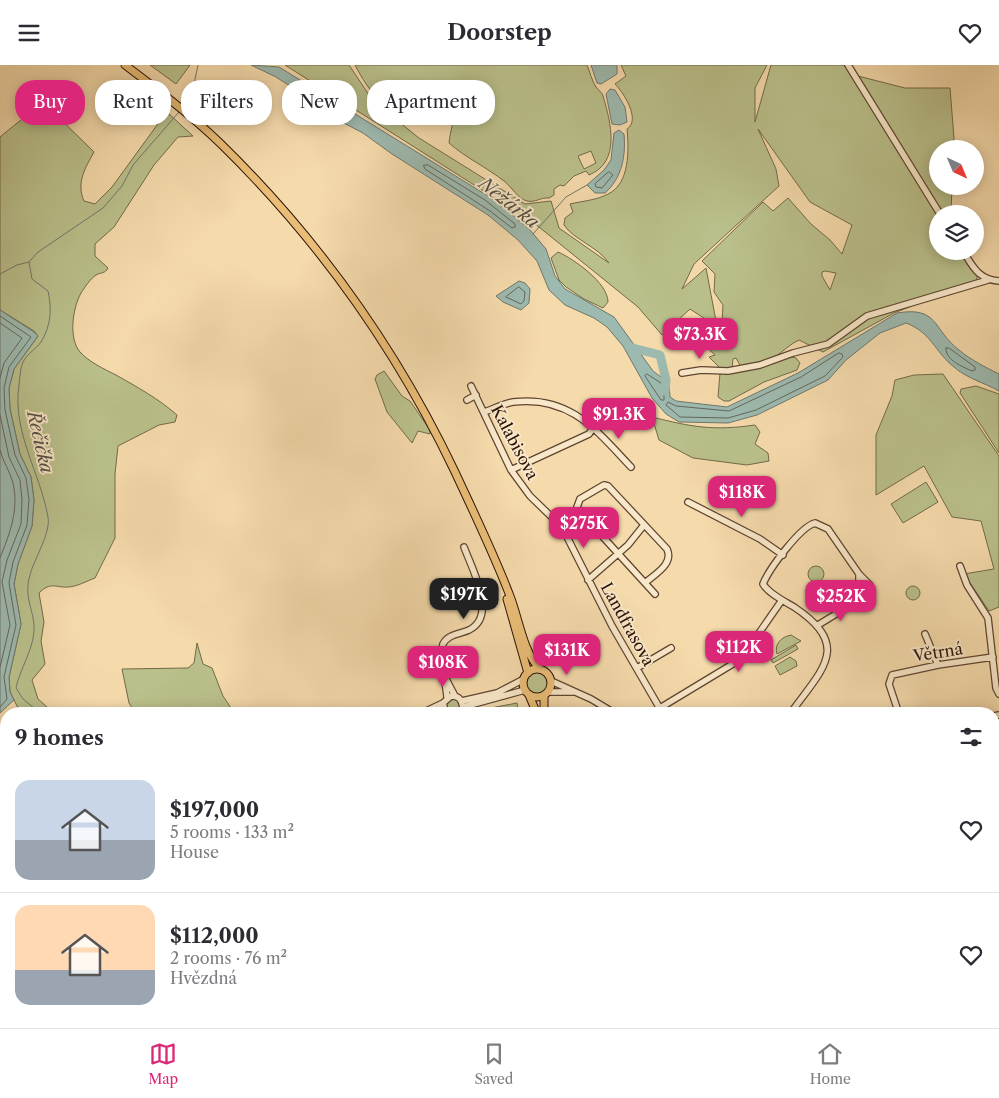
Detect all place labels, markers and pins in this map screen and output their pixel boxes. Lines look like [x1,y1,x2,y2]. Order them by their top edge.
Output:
pin: $73.3K [659,317,741,360]
pin: $91.3K [578,397,660,440]
pin: $118K [707,475,777,518]
pin: $275K [549,507,619,549]
pin: $197K [429,577,499,620]
pin: $252K [806,579,876,622]
pin: $112K [704,631,774,673]
pin: $131K [532,633,602,676]
pin: $108K [408,645,478,688]

